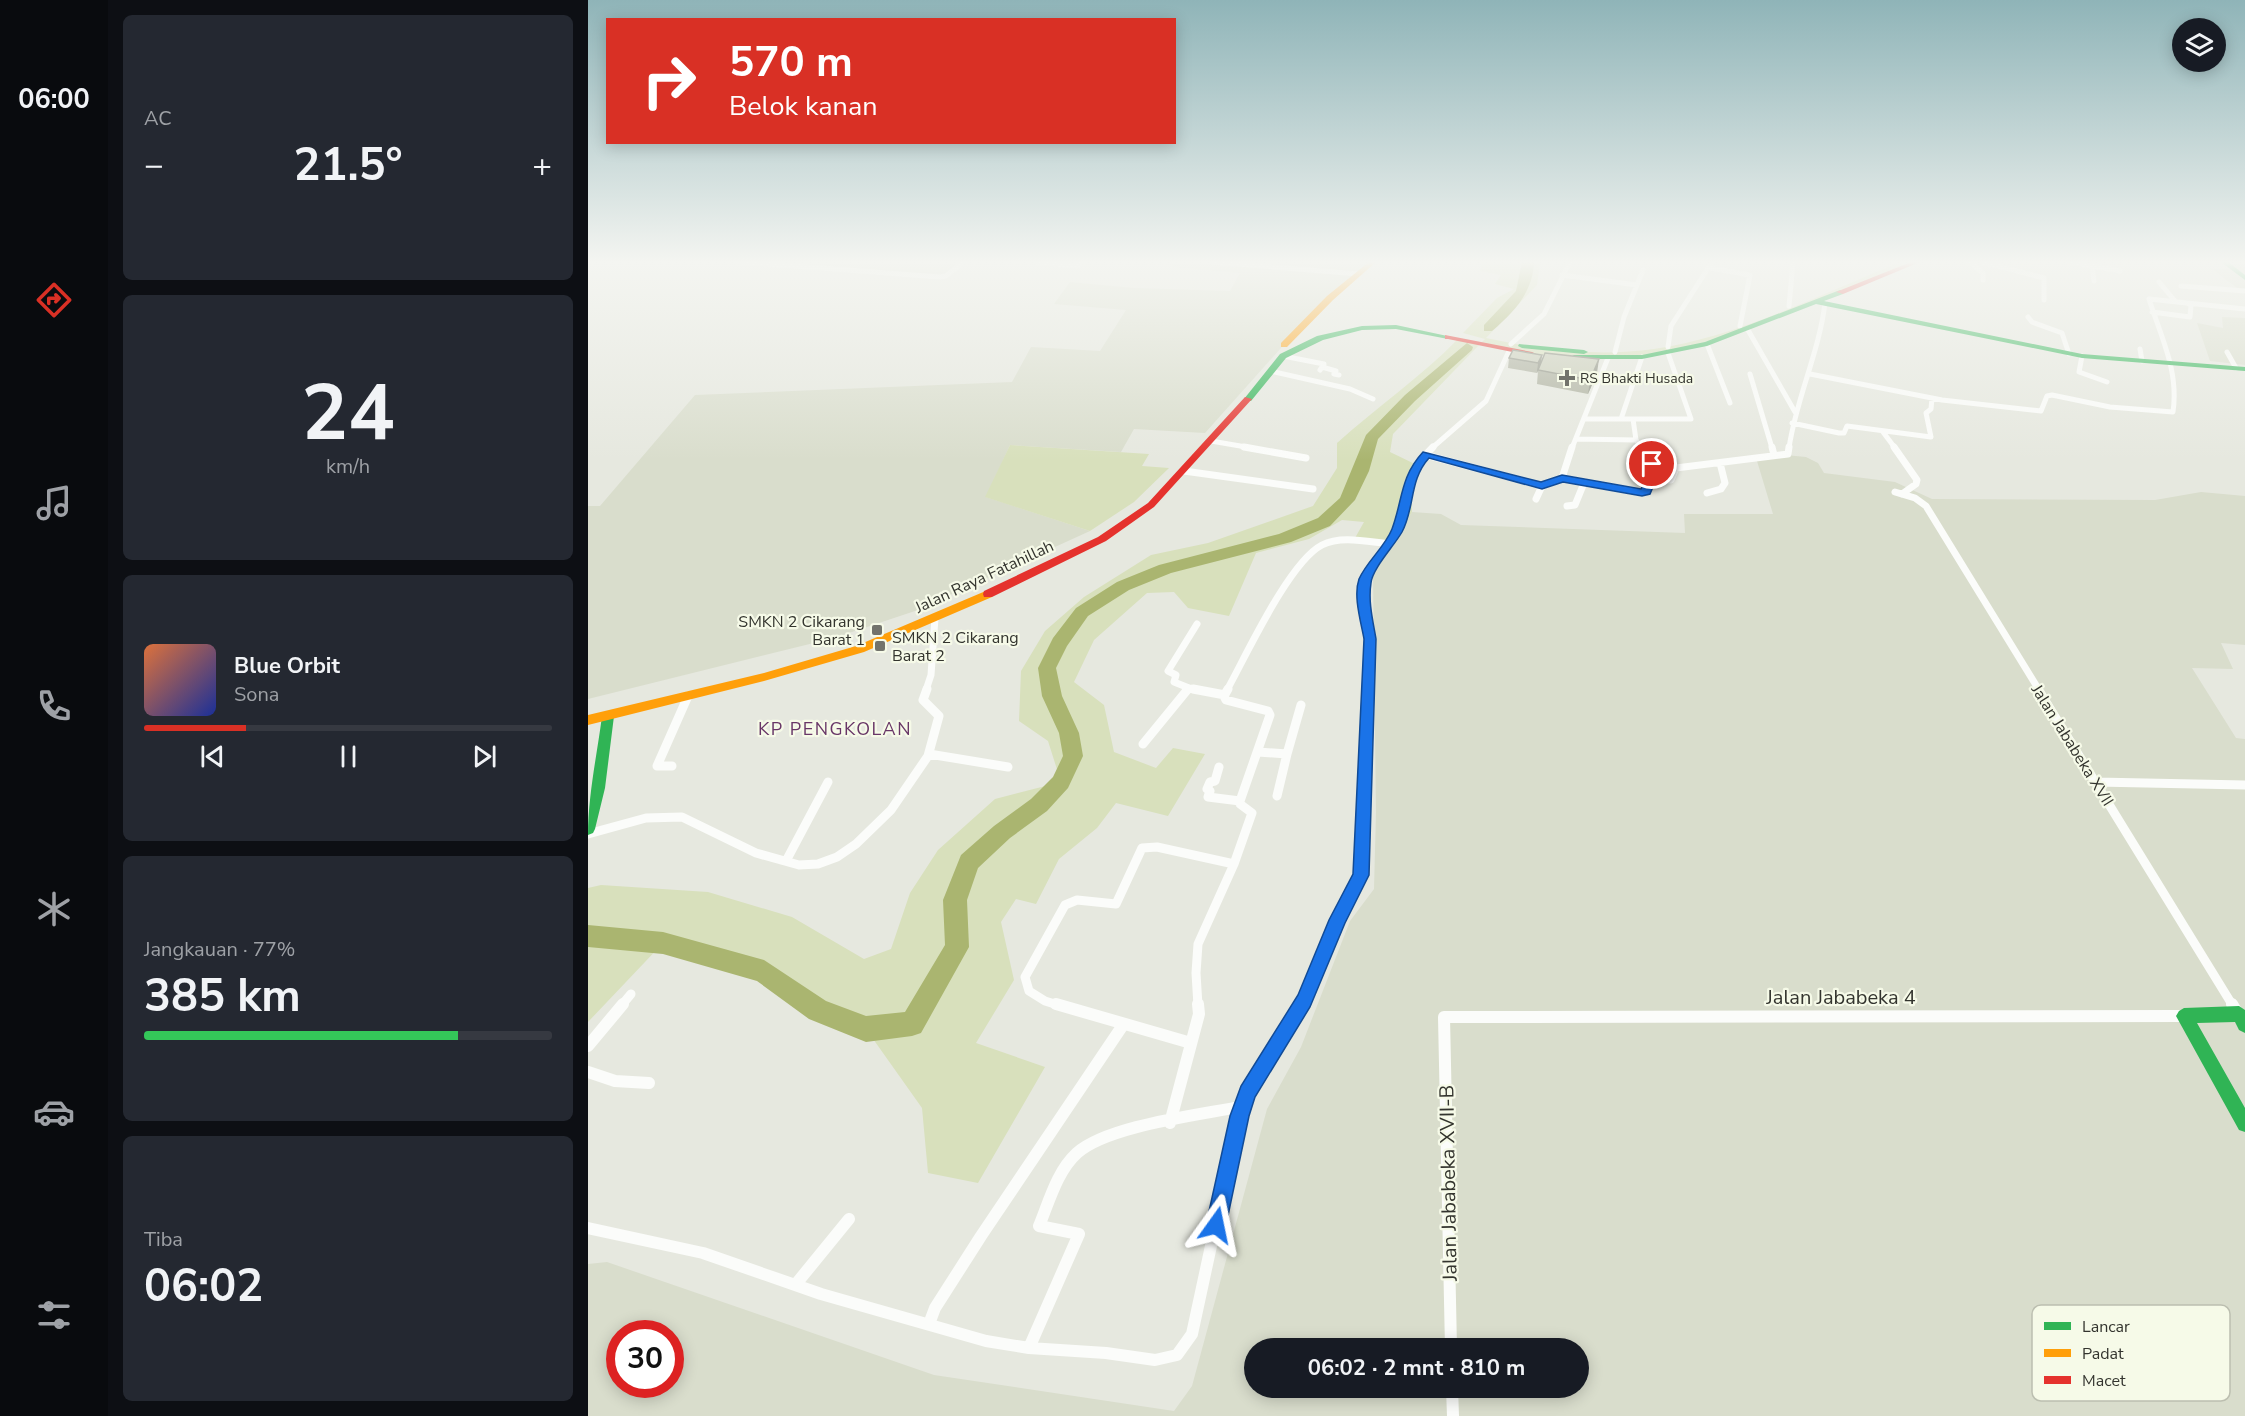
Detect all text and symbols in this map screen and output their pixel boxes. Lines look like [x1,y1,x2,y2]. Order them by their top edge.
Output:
map controls [2172,18,2226,72]
button: layers [2172,18,2226,72]
text: 570 m [729,34,853,91]
icon: right [630,42,708,120]
text: 06:00 [18,81,90,118]
text: Belok kanan [729,88,878,125]
text: AC [144,105,172,132]
text: 21.5° [293,135,403,196]
text: − [144,143,164,188]
text: + [532,143,552,188]
icon: directions [33,279,75,321]
text: 24 [301,360,395,467]
marker: RS Bhakti Husada [1558,369,1576,387]
place label: RS Bhakti Husada [1580,369,1693,388]
pin [1626,438,1677,489]
icon: arrive [1635,447,1668,480]
text: km/h [326,453,370,480]
icon: music [33,482,75,524]
street label: Jalan Raya Fatahillah [911,535,1057,619]
place label: SMKN 2 Cikarang Barat 1 [738,611,865,651]
marker: SMKN 2 Cikarang Barat 1 [870,623,884,637]
place label: SMKN 2 Cikarang Barat 2 [892,627,1019,667]
marker: SMKN 2 Cikarang Barat 2 [873,639,887,653]
text: Blue Orbit [234,651,340,681]
street label: Jalan Jababeka XVII [2025,680,2118,810]
text: Sona [234,681,279,708]
icon: phone [33,685,75,727]
district label: KP PENGKOLAN [758,717,912,741]
icon: previous [196,740,229,773]
icon: pause [332,740,365,773]
icon: next [468,740,501,773]
icon: climate [33,888,75,930]
text: Jangkauan · 77% [144,936,295,963]
text: 385 km [144,966,301,1027]
street label: Jalan Jababeka 4 [1765,984,1916,1011]
street label: Jalan Jababeka XVII-B [1433,1085,1464,1282]
icon: car [33,1091,75,1133]
position arrow [1184,1193,1248,1257]
text: Tiba [144,1226,183,1253]
text: 06:02 [144,1256,263,1317]
icon: filters [33,1294,75,1336]
legend [2032,1305,2230,1401]
text: Lancar [2082,1316,2130,1338]
speed limit sign: 30 [606,1320,684,1398]
text: Padat [2082,1343,2124,1365]
text: 06:02 · 2 mnt · 810 m [1308,1353,1525,1383]
text: Macet [2082,1370,2126,1392]

